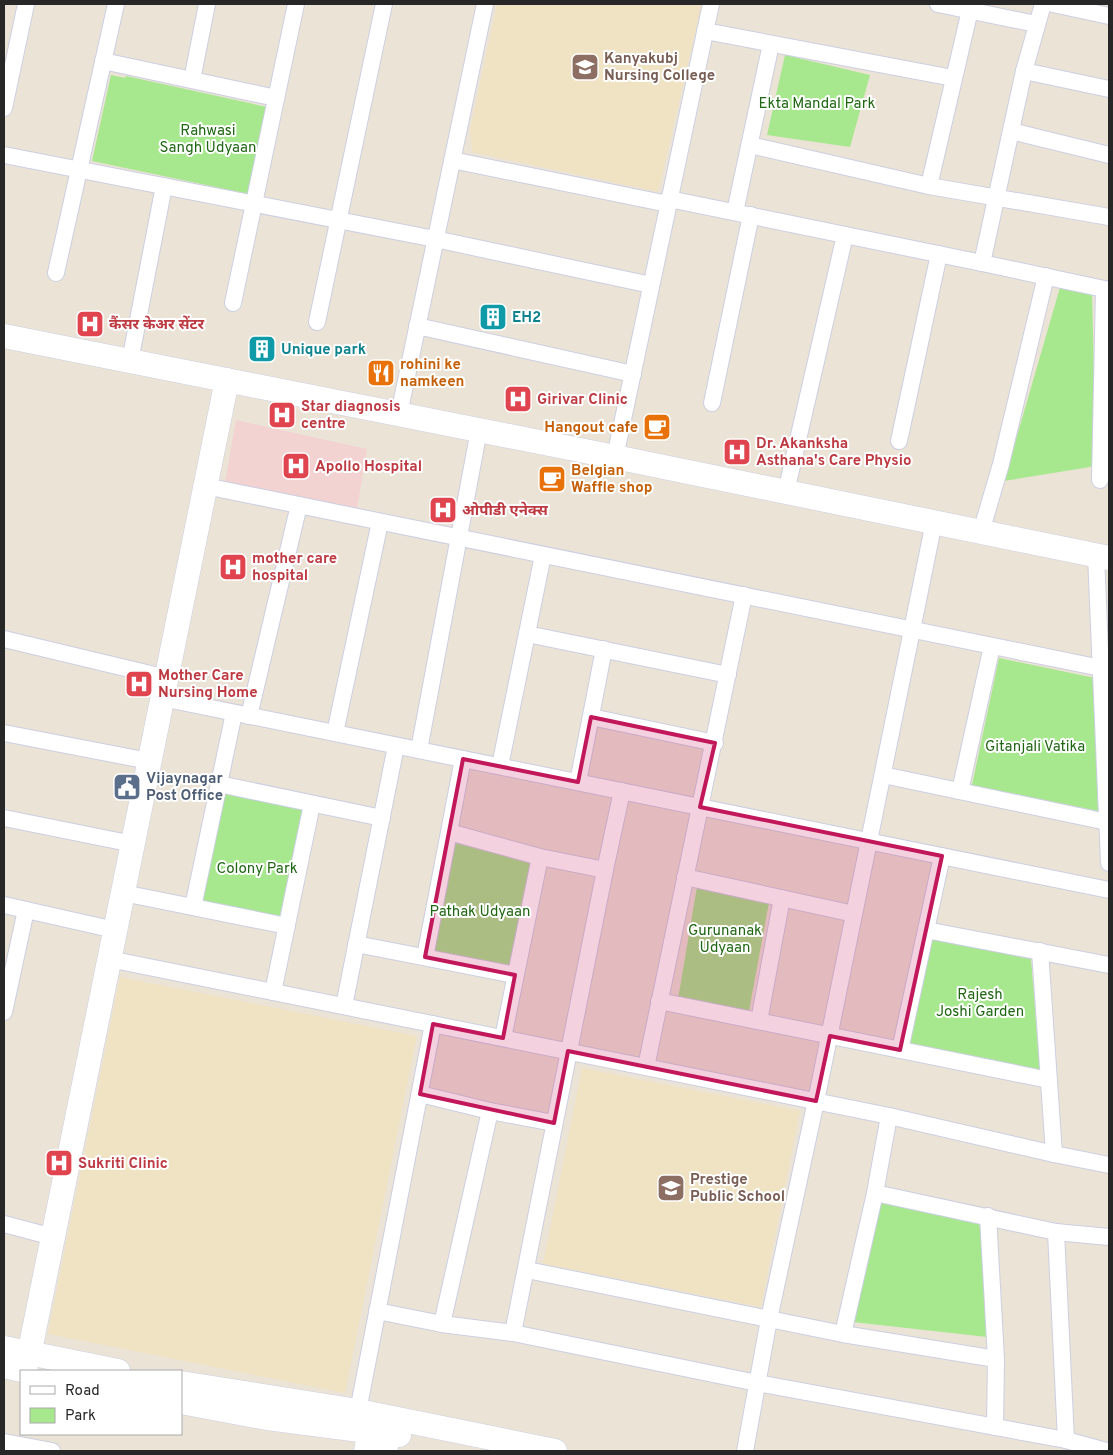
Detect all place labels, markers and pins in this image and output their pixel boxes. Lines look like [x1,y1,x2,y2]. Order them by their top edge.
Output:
place label: Kanyakubj Nursing College [604,50,715,86]
school or university icon: Kanyakubj Nursing College [570,52,600,82]
building icon: EH2 [478,302,508,332]
hospital icon: कैंसर केअर सेंटर [75,309,105,339]
place label: EH2 [512,309,541,328]
place label: कैंसर केअर सेंटर [109,315,205,335]
building icon: Unique park [247,334,277,364]
place label: Unique park [281,341,366,360]
place label: rohini ke namkeen [400,356,464,392]
restaurant icon: rohini ke namkeen [366,358,396,388]
hospital icon: Girivar Clinic [503,384,533,414]
place label: Girivar Clinic [537,391,628,410]
place label: Star diagnosis centre [301,398,401,434]
hospital icon: Star diagnosis centre [267,400,297,430]
cafe icon: Hangout cafe [642,412,672,442]
place label: Hangout cafe [544,419,638,438]
place label: Dr. Akanksha Asthana's Care Physio [756,435,911,471]
hospital icon: Dr. Akanksha Asthana's Care Physio [722,437,752,467]
hospital icon: Apollo Hospital [281,451,311,481]
place label: Apollo Hospital [315,458,422,477]
place label: Belgian Waffle shop [571,462,652,498]
cafe icon: Belgian Waffle shop [537,464,567,494]
hospital icon: ओपीडी एनेक्स [428,495,458,525]
place label: ओपीडी एनेक्स [462,501,549,521]
place label: mother care hospital [252,550,337,586]
hospital icon: mother care hospital [218,552,248,582]
place label: Mother Care Nursing Home [158,667,258,703]
hospital icon: Mother Care Nursing Home [124,669,154,699]
place label: Vijaynagar Post Office [146,770,223,806]
public building icon: Vijaynagar Post Office [112,772,142,802]
hospital icon: Sukriti Clinic [44,1148,74,1178]
place label: Sukriti Clinic [78,1155,168,1174]
place label: Prestige Public School [690,1171,785,1207]
school or university icon: Prestige Public School [656,1173,686,1203]

